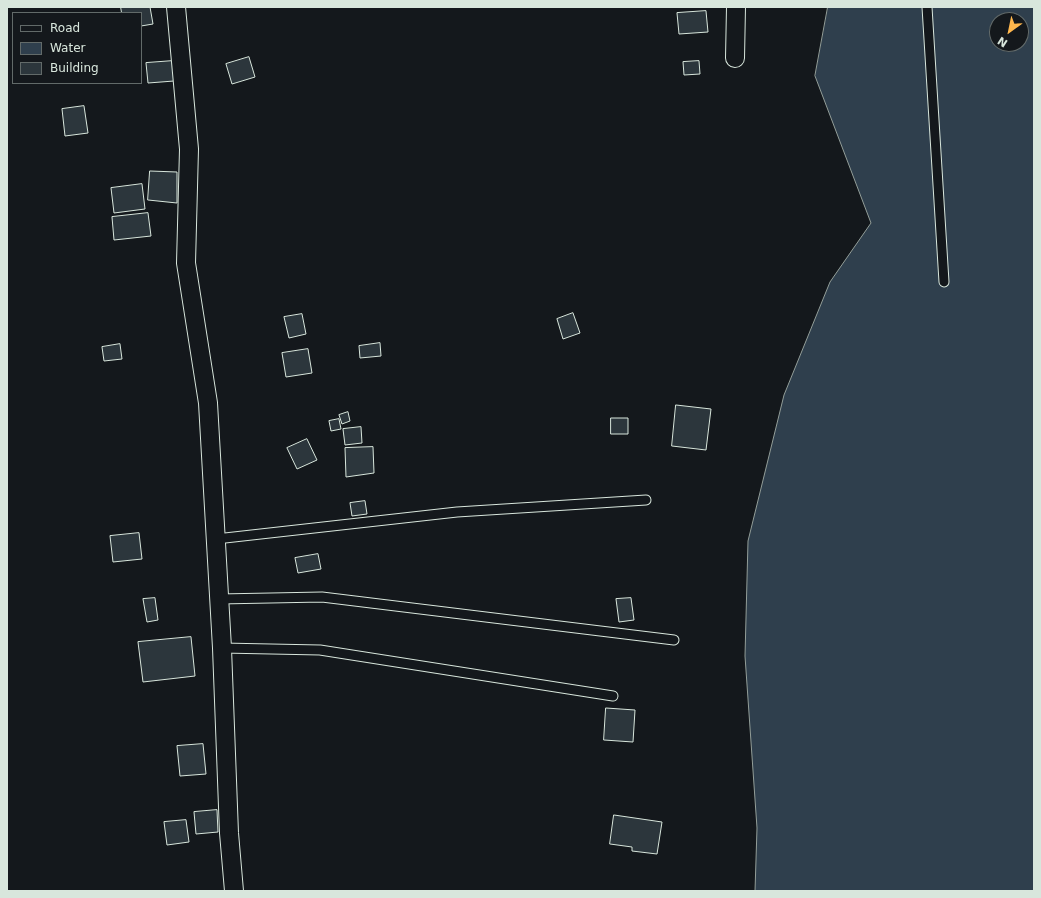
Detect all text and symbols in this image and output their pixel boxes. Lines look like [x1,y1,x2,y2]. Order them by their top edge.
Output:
legend [12,12,142,84]
north arrow [989,12,1029,52]
text: Road [50,21,80,35]
text: N [995,34,1010,50]
text: Water [50,41,85,55]
text: Building [50,61,99,75]

